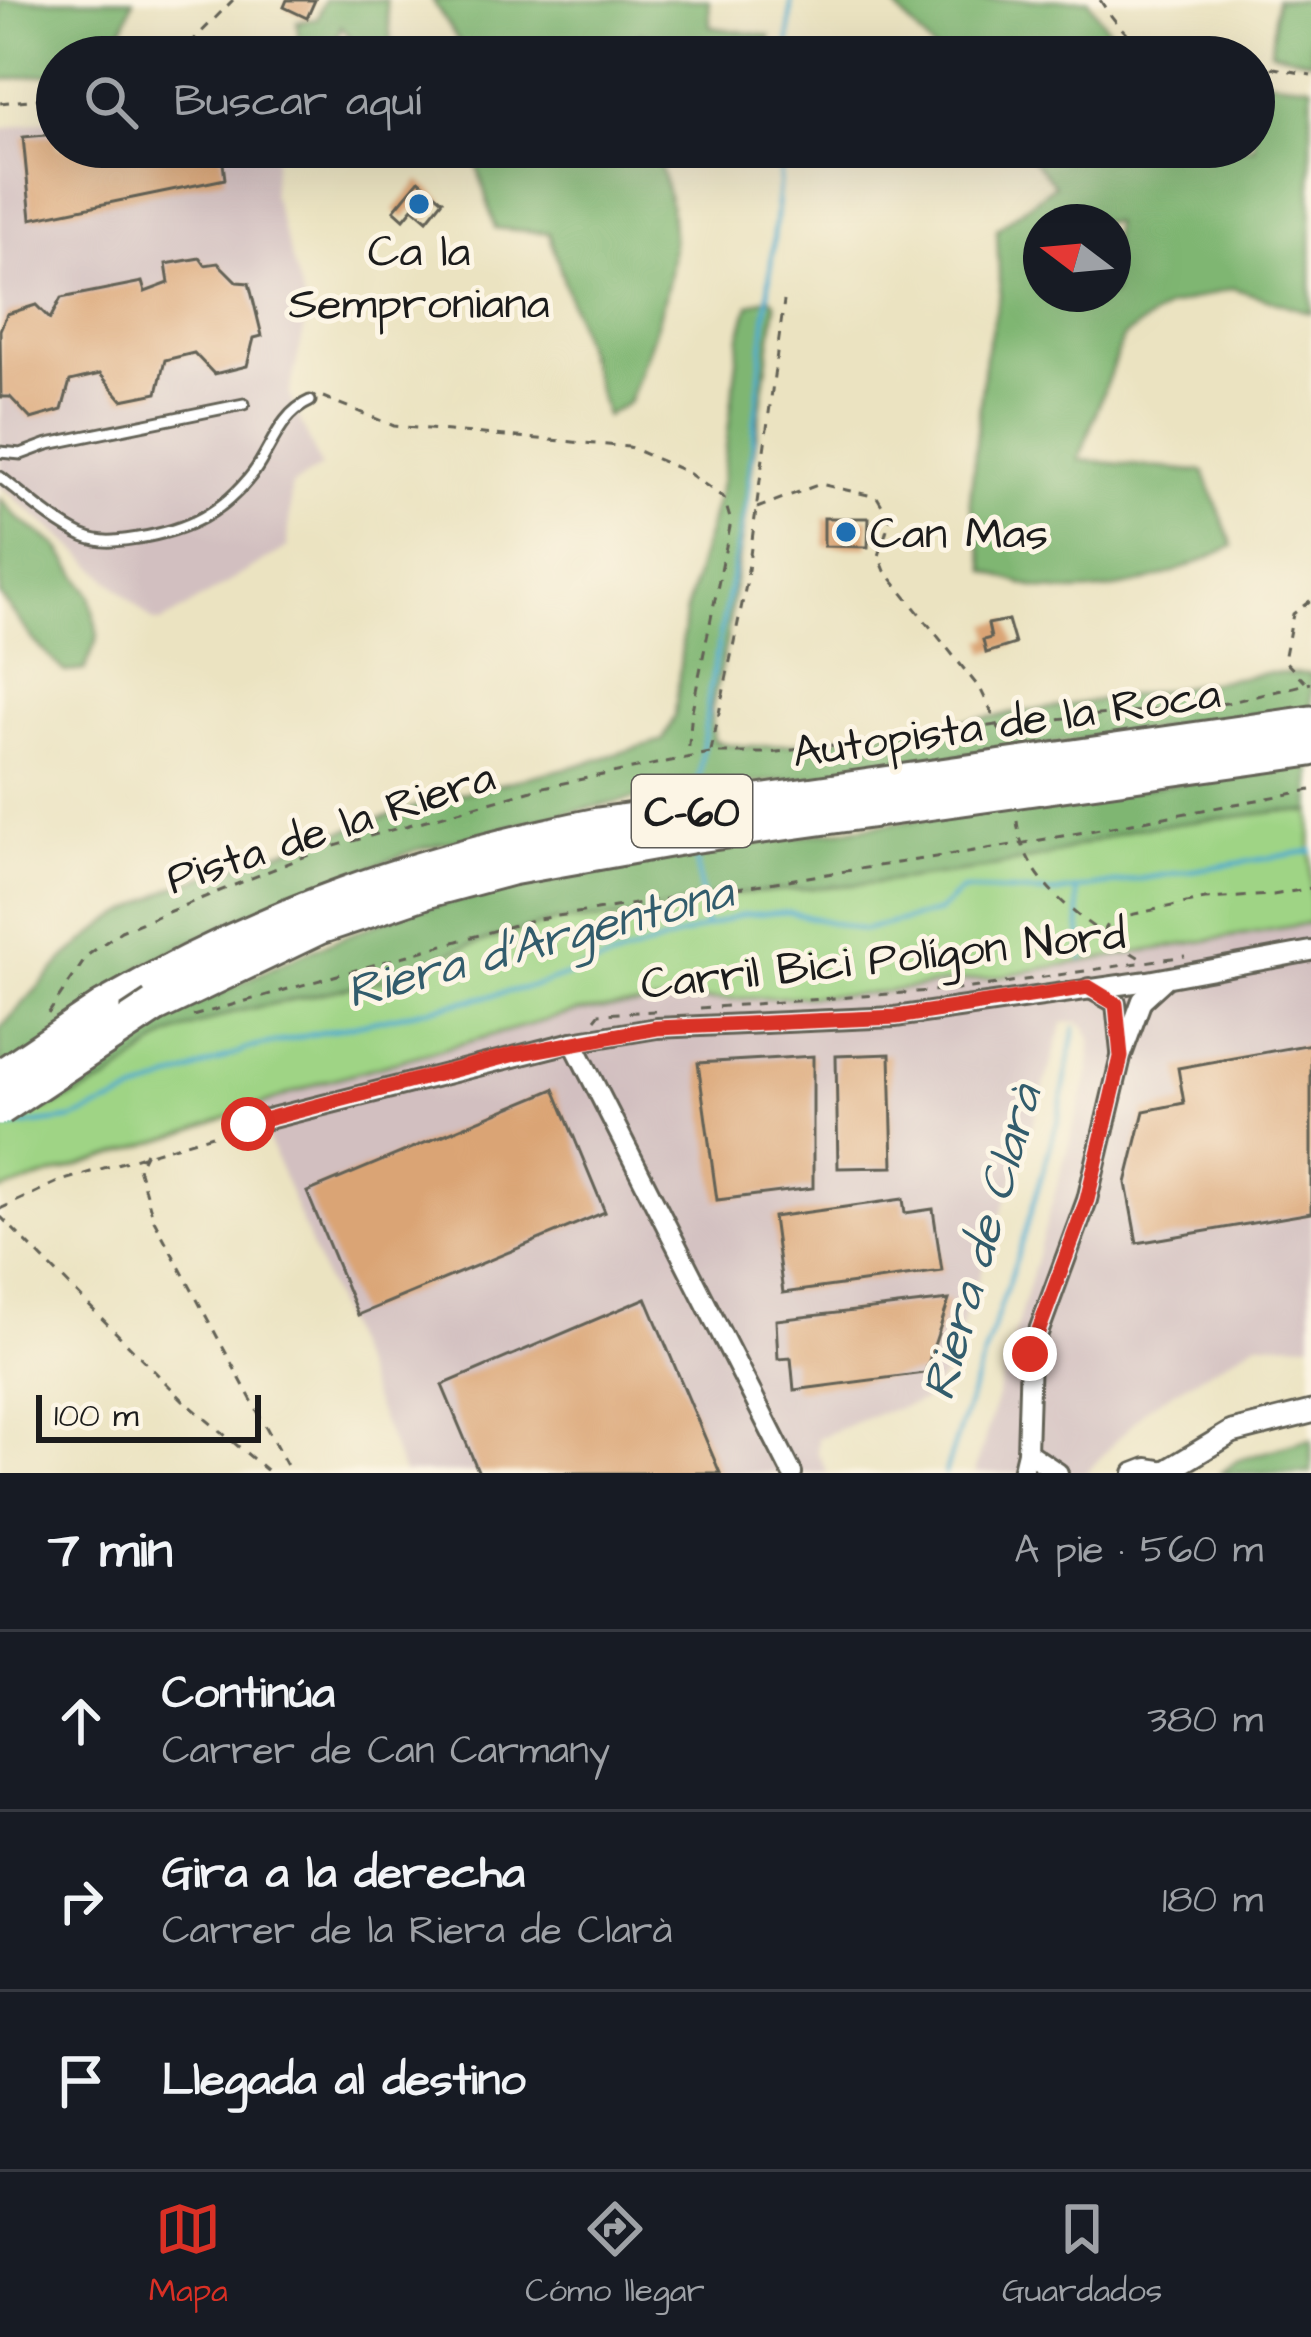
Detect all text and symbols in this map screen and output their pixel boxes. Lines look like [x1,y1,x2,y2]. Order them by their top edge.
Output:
search box [36,36,1275,168]
icon: search [78,69,144,135]
text: Buscar aquí [174,71,421,133]
marker: Ca la Semproniana [406,191,432,217]
north arrow [1023,204,1131,312]
place label: Ca la Semproniana [288,222,550,336]
place label: Can Mas [870,504,1048,566]
marker: Can Mas [833,519,859,545]
street label: Autopista de la Roca [789,663,1224,785]
street label: Pista de la Riera [159,747,503,911]
road number: C-60 [632,775,752,847]
water label: Riera d'Argentona [340,859,743,1028]
street label: Carril Bici Polígon Nord [638,904,1129,1016]
water label: Riera de Clarà [906,1075,1060,1408]
route start [221,1097,275,1151]
route end [1003,1327,1057,1381]
scale bar [36,1389,261,1442]
text: 100 m [54,1393,139,1439]
text: 7 min [48,1516,173,1587]
text: A pie · 560 m [1014,1524,1263,1578]
text: Continúa [162,1663,335,1725]
icon: ahead [48,1688,114,1754]
text: 380 m [1147,1694,1263,1748]
text: Carrer de Can Carmany [162,1725,610,1779]
text: Gira a la derecha [162,1843,525,1905]
icon: right [48,1868,114,1934]
text: 180 m [1162,1874,1263,1928]
text: Carrer de la Riera de Clarà [162,1905,672,1959]
icon: arrive [48,2048,114,2114]
text: Llegada al destino [162,2050,525,2112]
tab: Mapa [149,2196,228,2314]
tab: Cómo llegar [525,2196,705,2314]
tab: Guardados [1002,2196,1162,2314]

